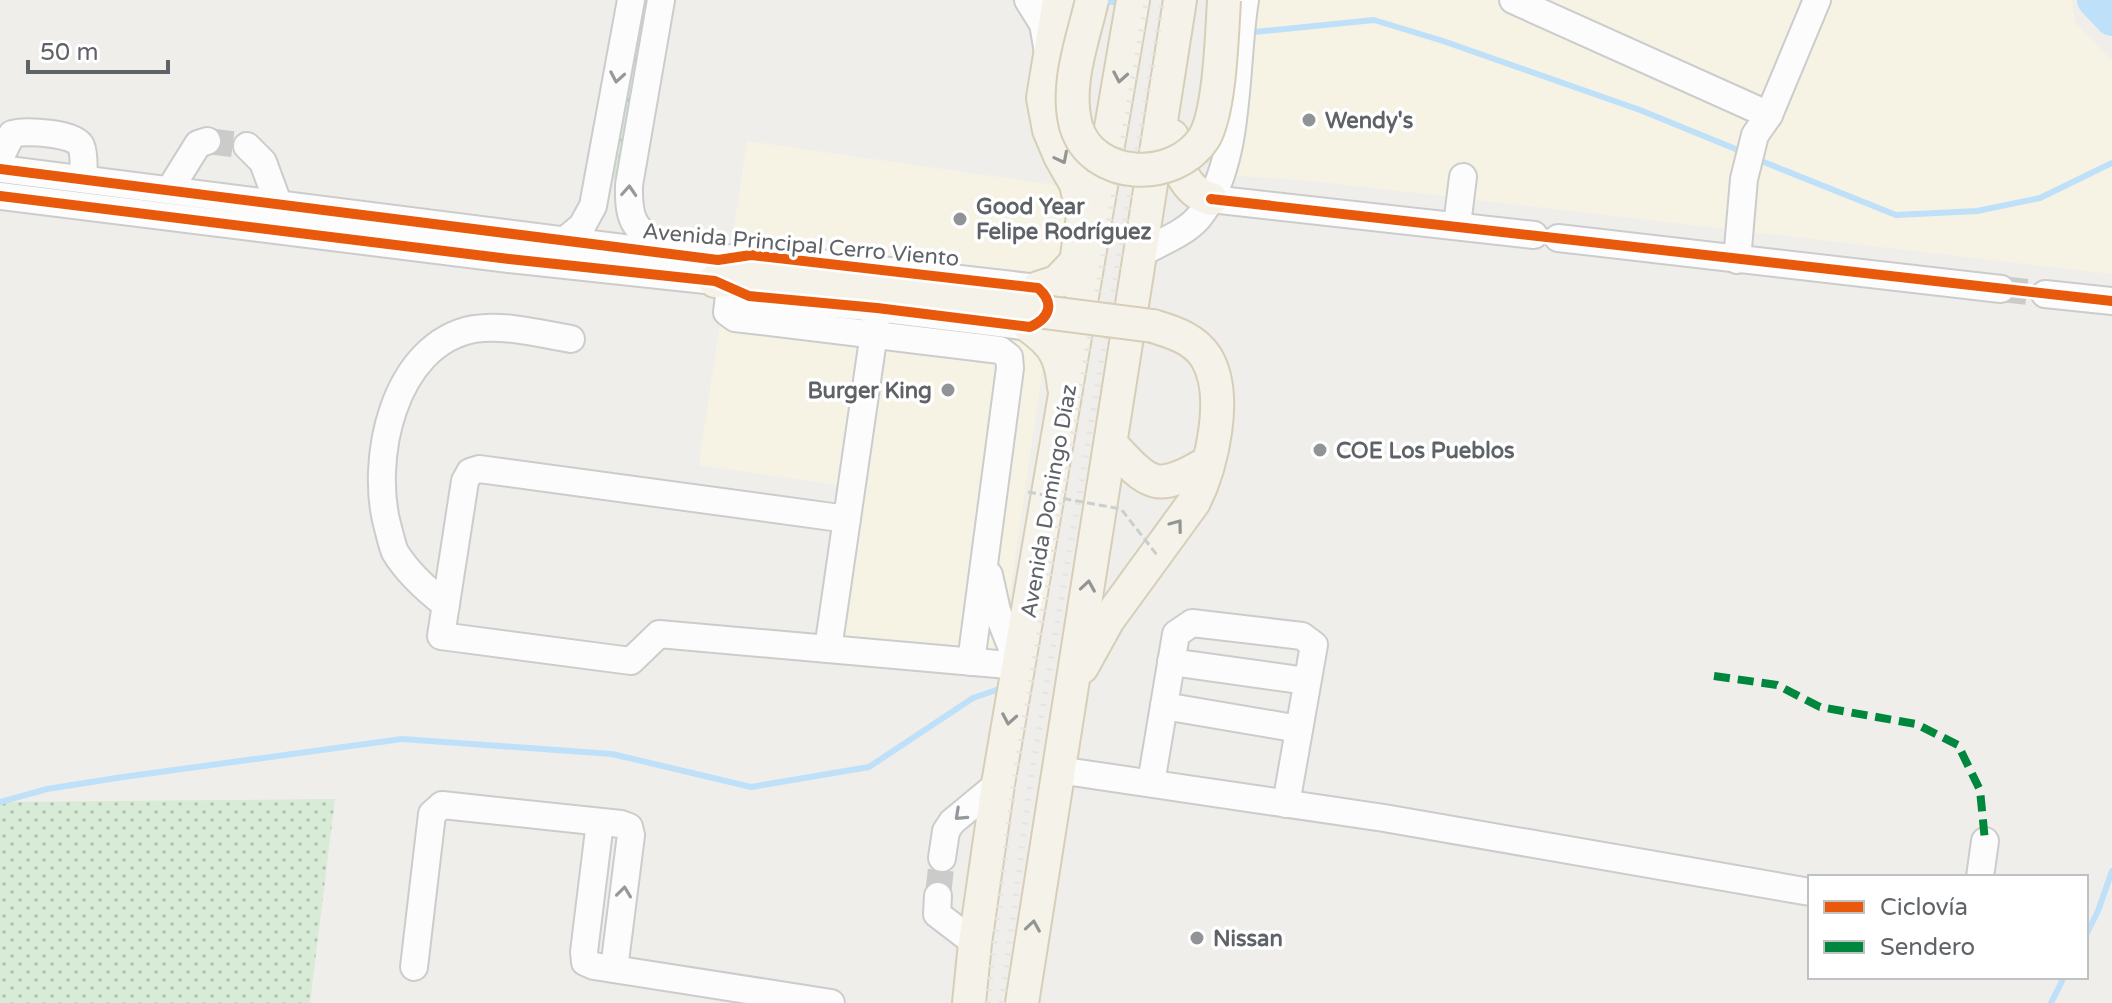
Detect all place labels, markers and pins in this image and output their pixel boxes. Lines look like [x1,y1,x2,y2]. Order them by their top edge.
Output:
place label: Wendy's [1325,108,1414,134]
marker: Wendy's [1300,111,1318,129]
place label: Good Year Felipe Rodríguez [976,194,1152,245]
marker: Good Year Felipe Rodríguez [951,210,969,228]
place label: Burger King [807,378,932,404]
marker: Burger King [939,381,957,399]
place label: COE Los Pueblos [1336,438,1515,464]
marker: COE Los Pueblos [1311,441,1329,459]
place label: Nissan [1213,926,1283,952]
marker: Nissan [1188,929,1206,947]

